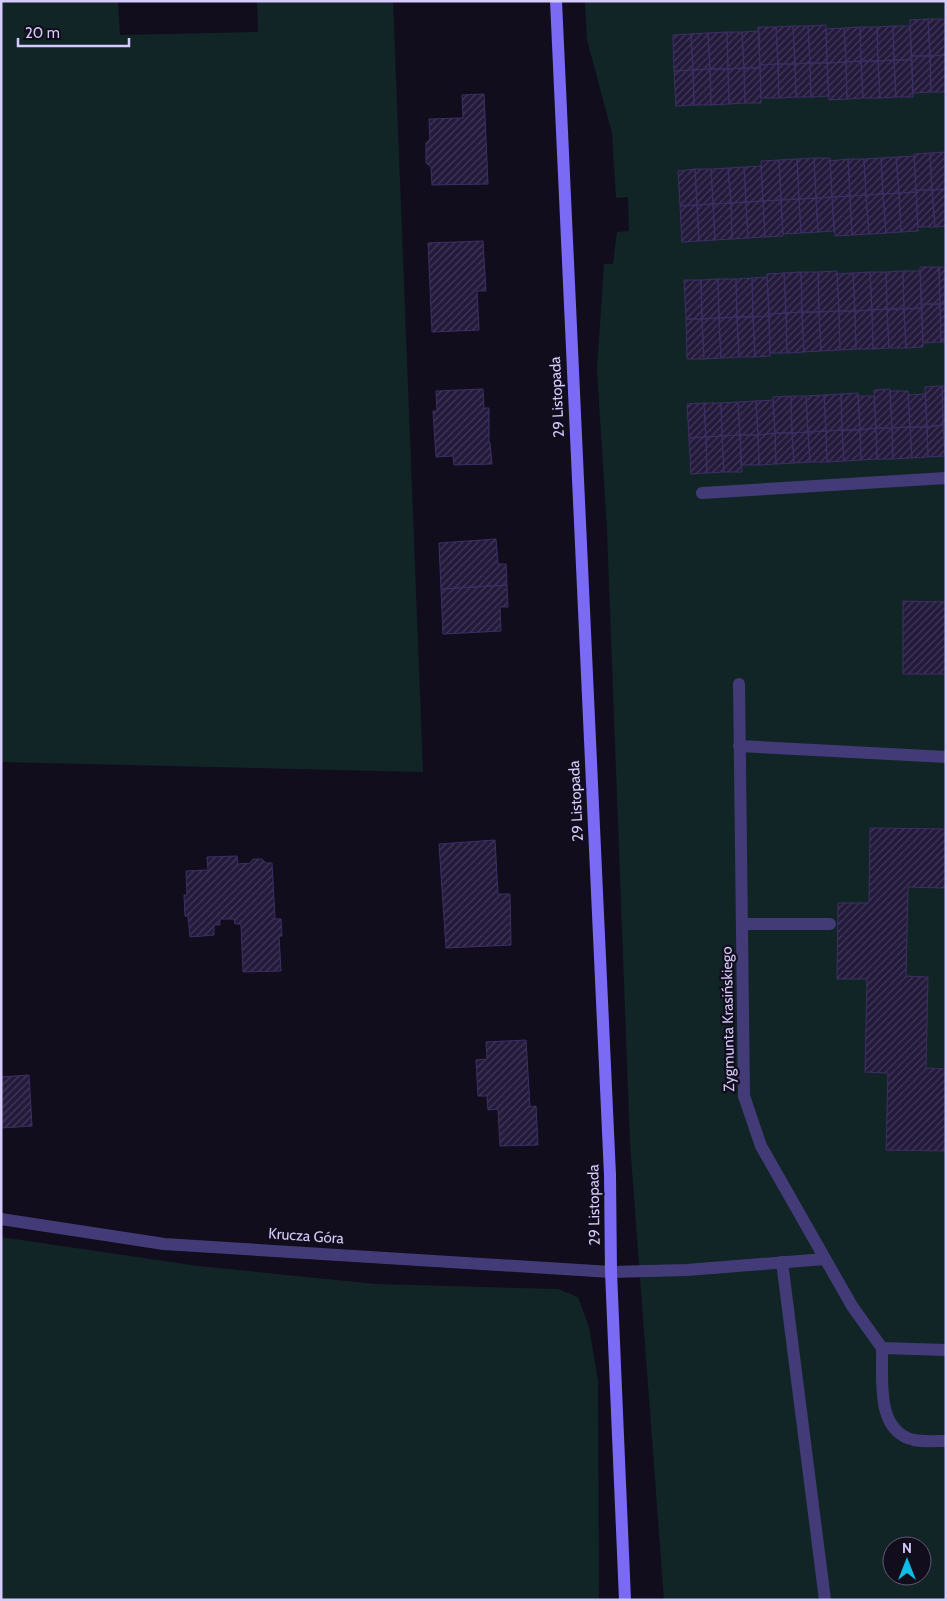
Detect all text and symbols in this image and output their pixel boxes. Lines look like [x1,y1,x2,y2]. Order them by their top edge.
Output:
scale bar [18,15,129,47]
text: 20 m [25,24,60,42]
street label: 29 Listopada [546,355,568,438]
street label: 29 Listopada [565,759,587,842]
street label: Zygmunta Krasińskiego [718,946,738,1092]
street label: 29 Listopada [584,1164,604,1246]
street label: Krucza Góra [268,1224,345,1248]
north arrow [882,1536,932,1586]
text: N [902,1539,912,1557]

